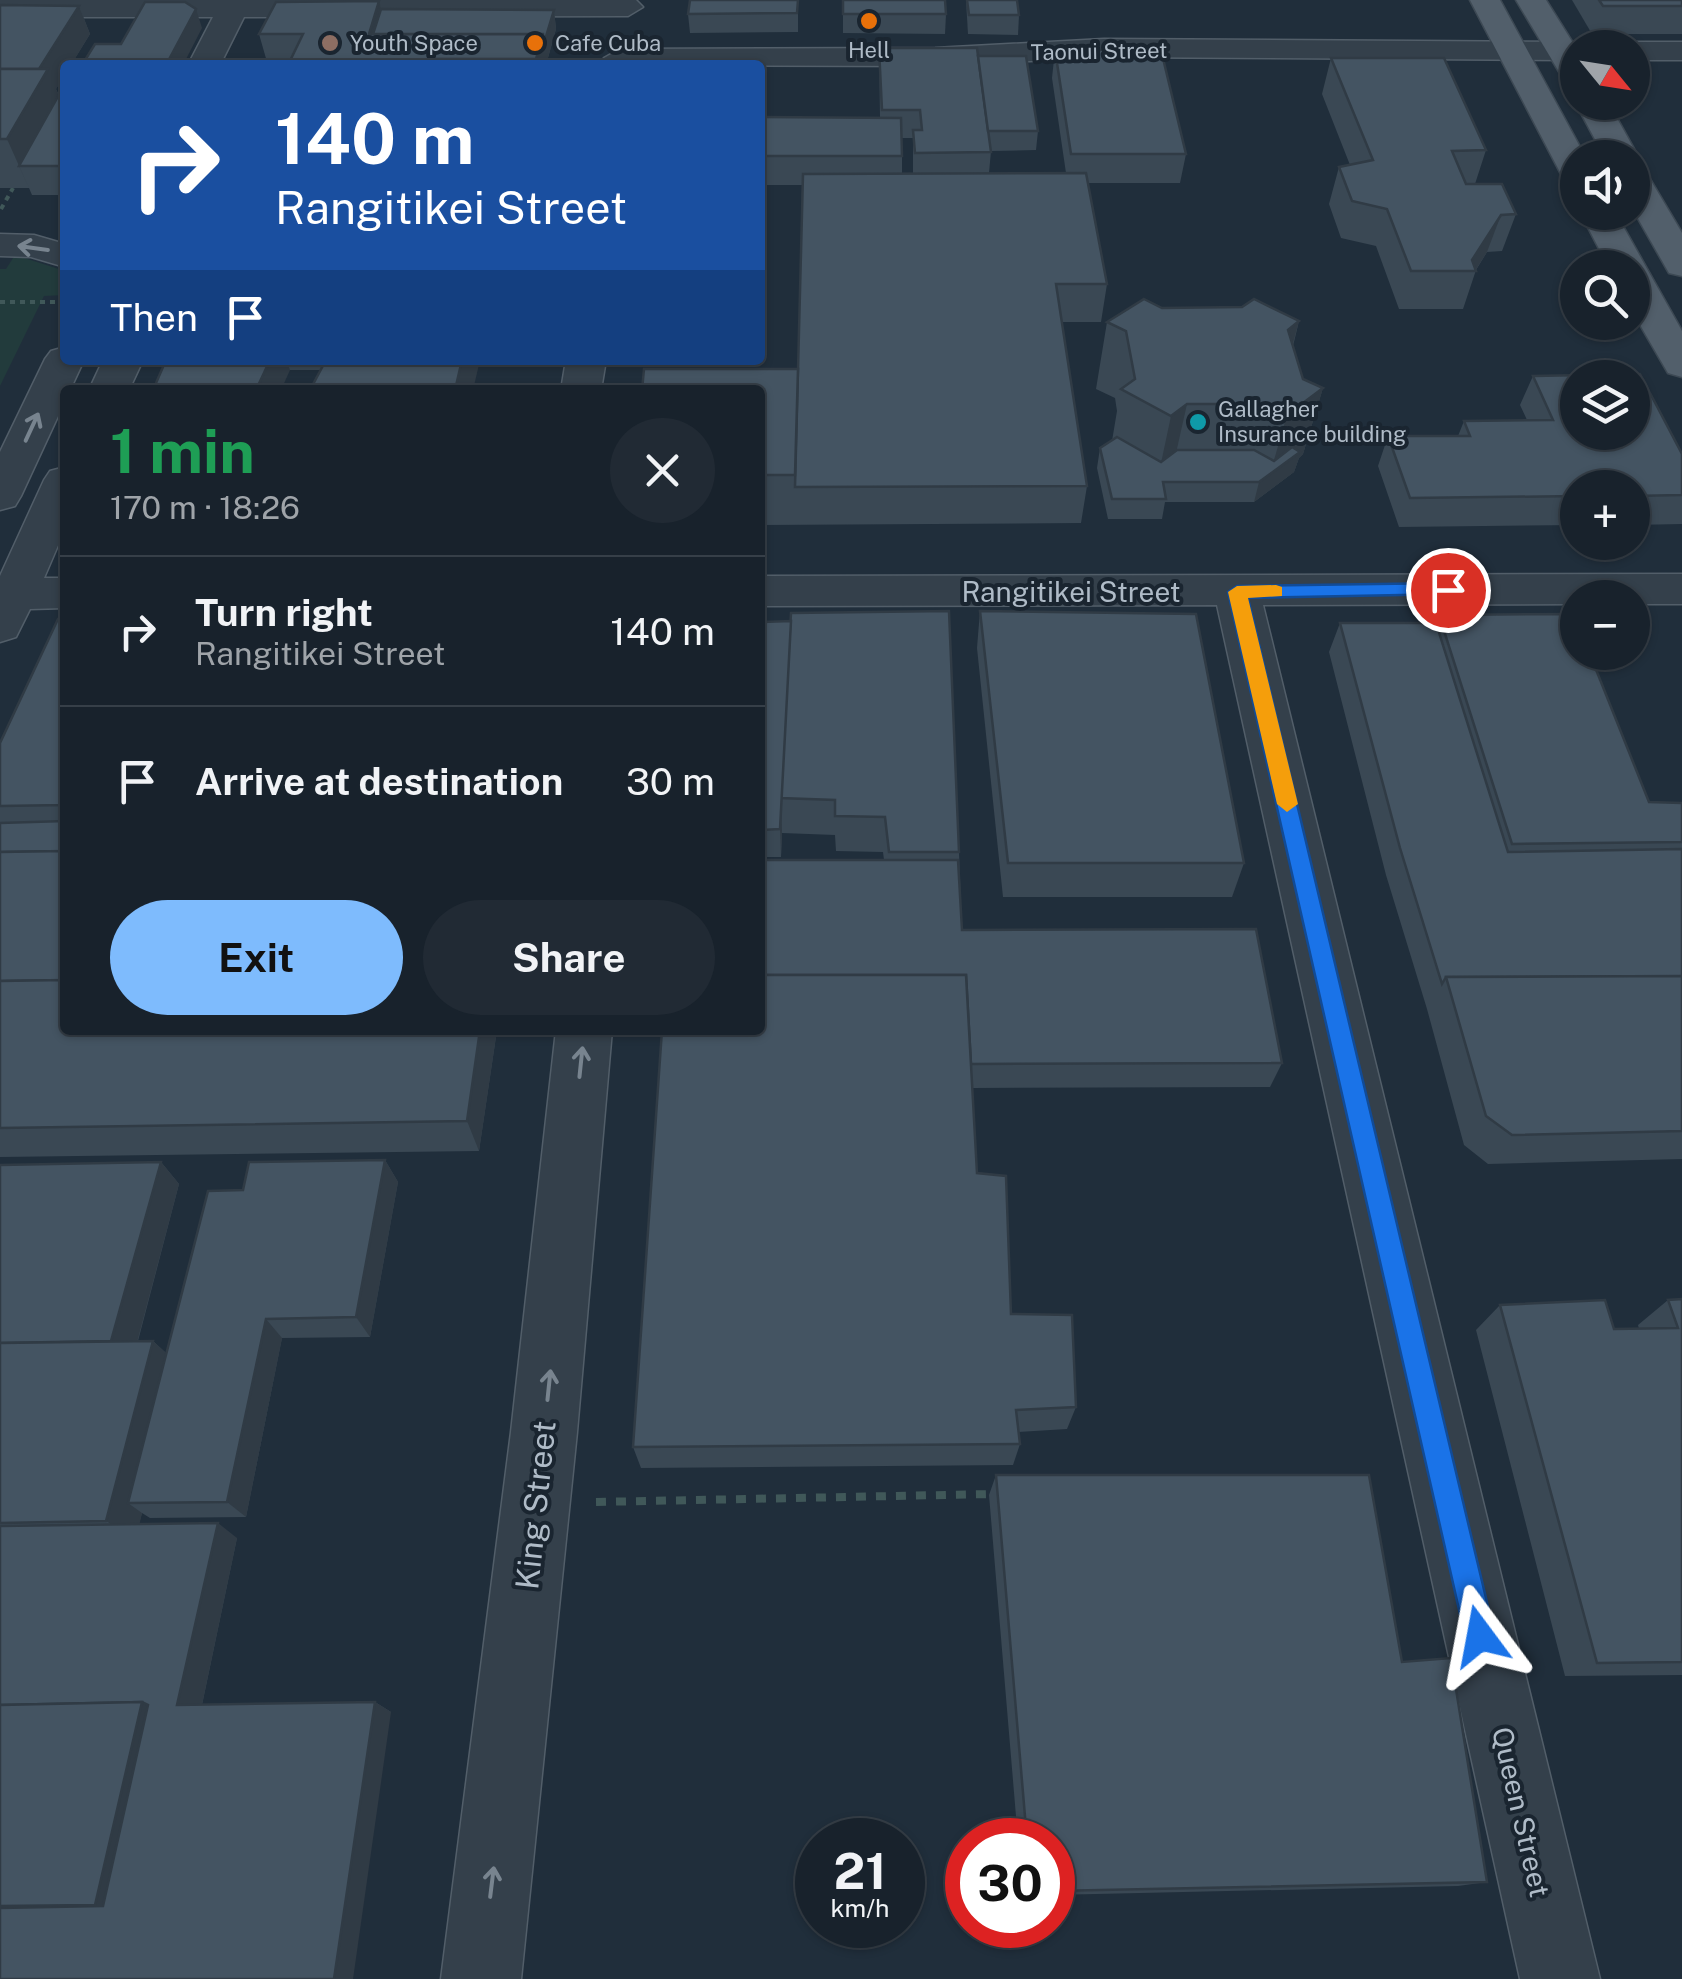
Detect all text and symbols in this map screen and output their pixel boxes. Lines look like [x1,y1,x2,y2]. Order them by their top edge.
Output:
marker: Hell [858,10,880,32]
place label: Youth Space [350,30,478,56]
place label: Cafe Cuba [555,30,661,56]
north arrow [1560,30,1650,120]
map controls [1560,30,1650,670]
marker: Youth Space [319,32,341,54]
marker: Cafe Cuba [524,32,546,54]
place label: Hell [848,37,890,63]
street label: Taonui Street [1030,37,1168,65]
text: 140 m [275,97,474,180]
icon: right [110,100,240,230]
button: sound [1560,140,1650,230]
text: Rangitikei Street [275,181,627,234]
one-way arrow [17,239,50,257]
button: search [1560,250,1650,340]
icon: arrive [218,290,273,345]
text: Then [110,295,198,340]
button: layers [1560,360,1650,450]
place label: Gallagher Insurance building [1218,396,1406,447]
marker: Gallagher Insurance building [1187,411,1209,433]
one-way arrow [24,413,43,443]
text: 1 min [110,416,255,487]
button: close [610,418,715,523]
button: + [1560,470,1650,560]
text: 170 m · 18:26 [110,489,300,526]
pin [1406,548,1491,633]
icon: arrive [1421,563,1476,618]
street label: Rangitikei Street [961,575,1181,608]
button: − [1560,580,1650,670]
text: Turn right [195,590,373,635]
icon: right [110,604,165,659]
text: 140 m [610,609,715,654]
text: Rangitikei Street [195,635,445,672]
icon: arrive [110,754,165,809]
text: Arrive at destination [195,759,563,804]
text: 30 m [626,759,715,804]
button: Exit [110,900,403,1015]
button: Share [423,900,715,1015]
one-way arrow [571,1046,590,1078]
one-way arrow [539,1370,558,1402]
street label: King Street [508,1419,563,1591]
position arrow [1428,1584,1532,1688]
street label: Queen Street [1486,1724,1557,1900]
speed limit sign: 30 [945,1818,1075,1948]
text: 21 [833,1841,887,1900]
one-way arrow [483,1867,502,1899]
text: km/h [831,1893,889,1923]

